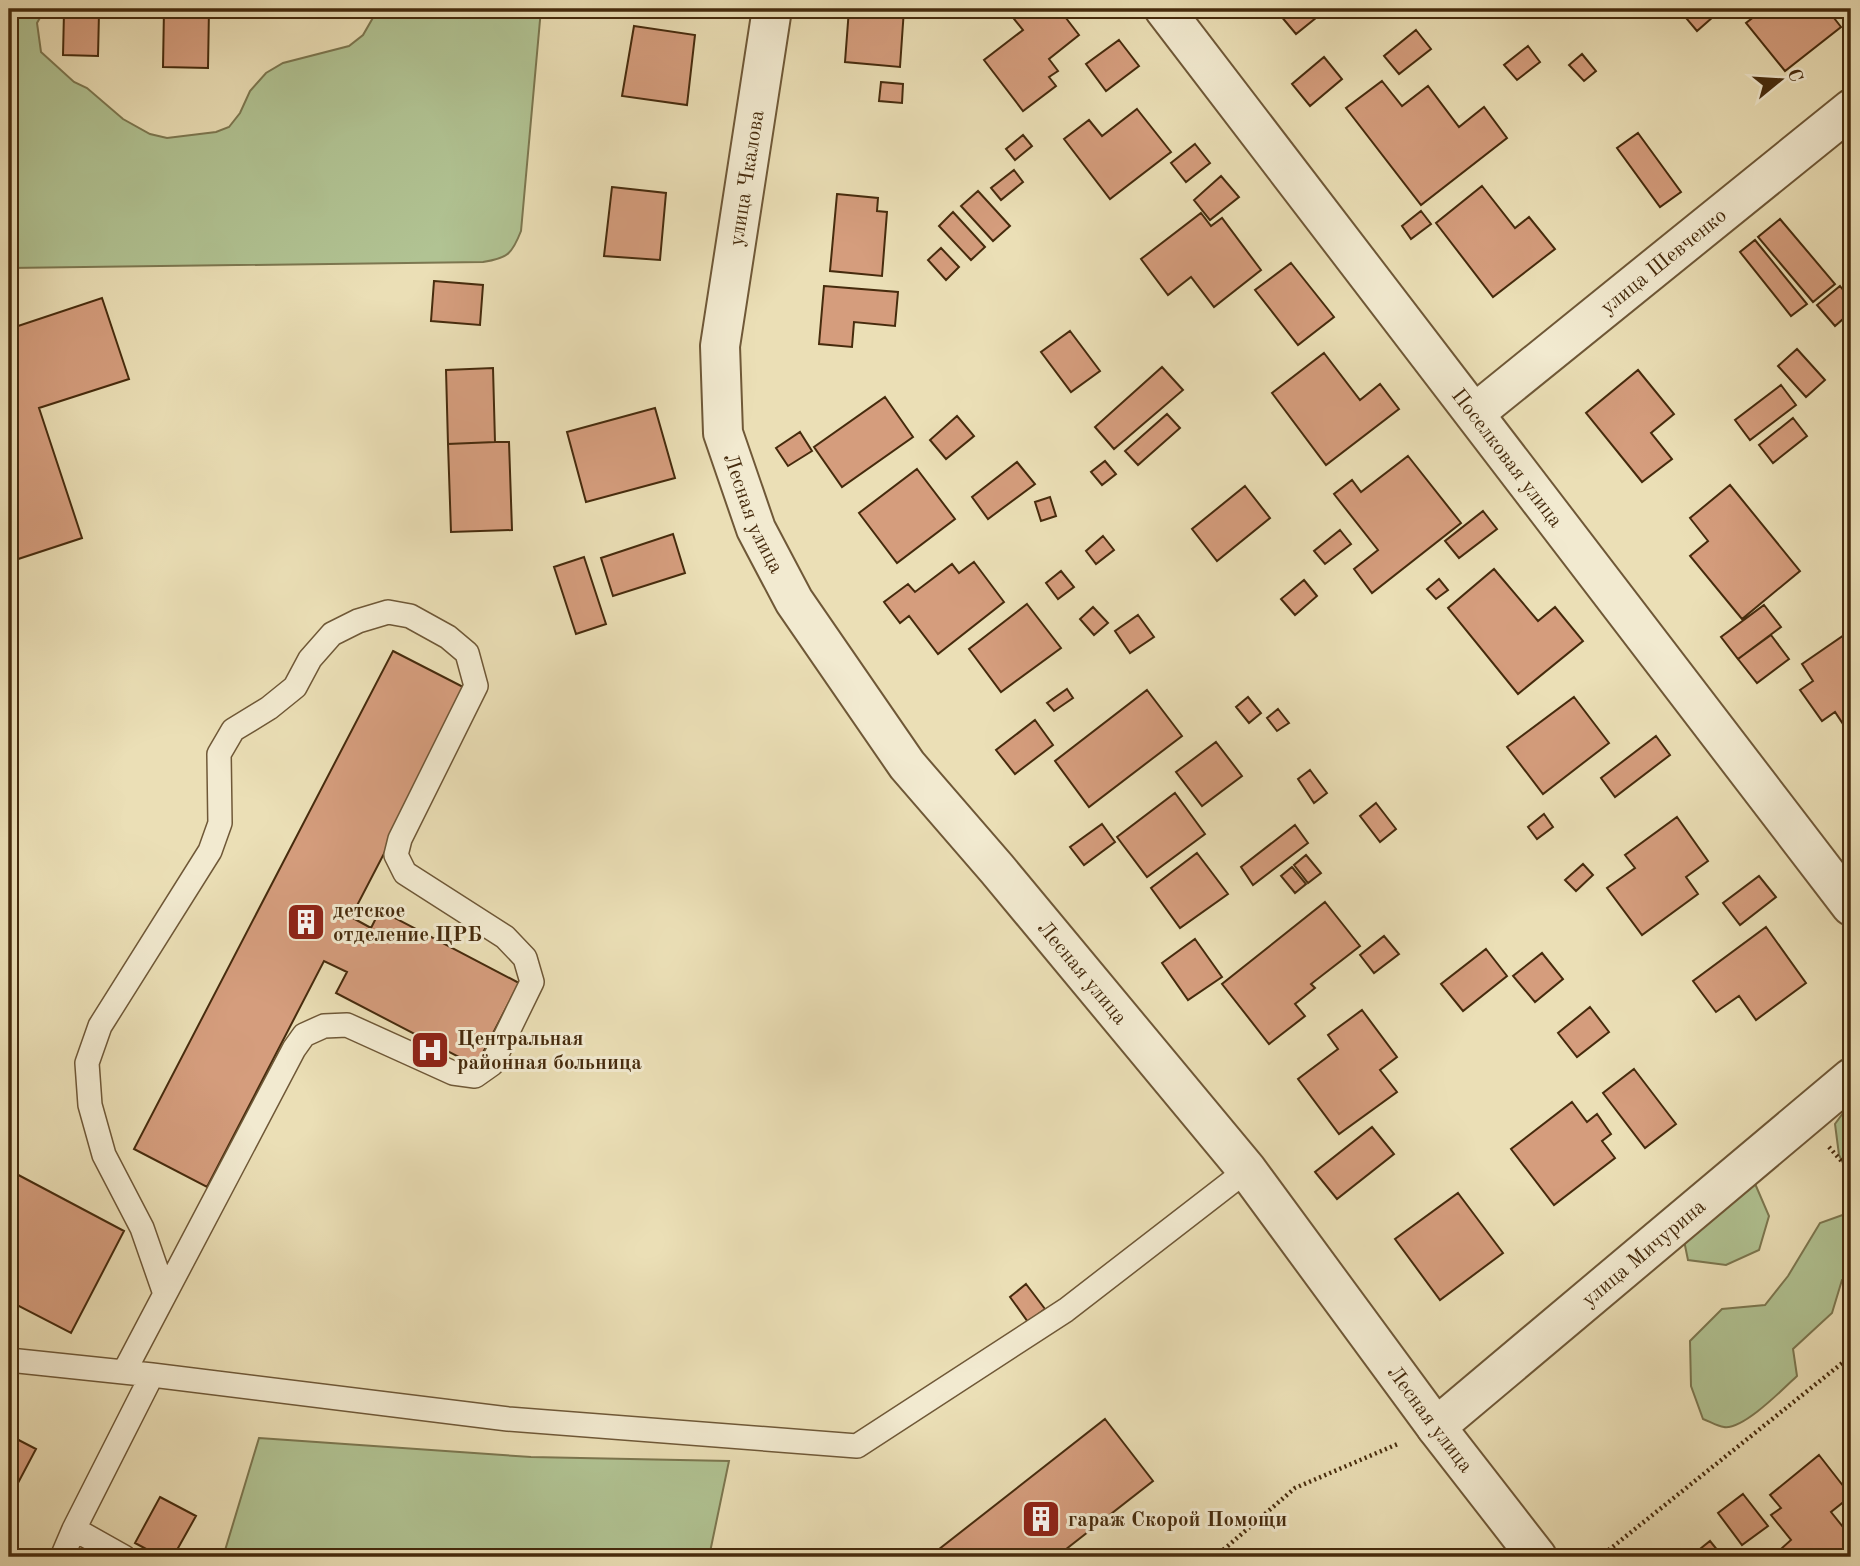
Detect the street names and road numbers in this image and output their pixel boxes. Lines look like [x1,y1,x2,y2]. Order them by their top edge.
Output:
street label: улица Чкалова [726,109,769,248]
street label: улица Шевченко [1597,205,1731,319]
street label: Поселковая улица [1447,385,1566,532]
street label: Лесная улица [719,451,786,577]
street label: Лесная улица [1033,917,1131,1029]
street label: улица Мичурина [1579,1196,1710,1311]
street label: Лесная улица [1383,1362,1476,1477]

